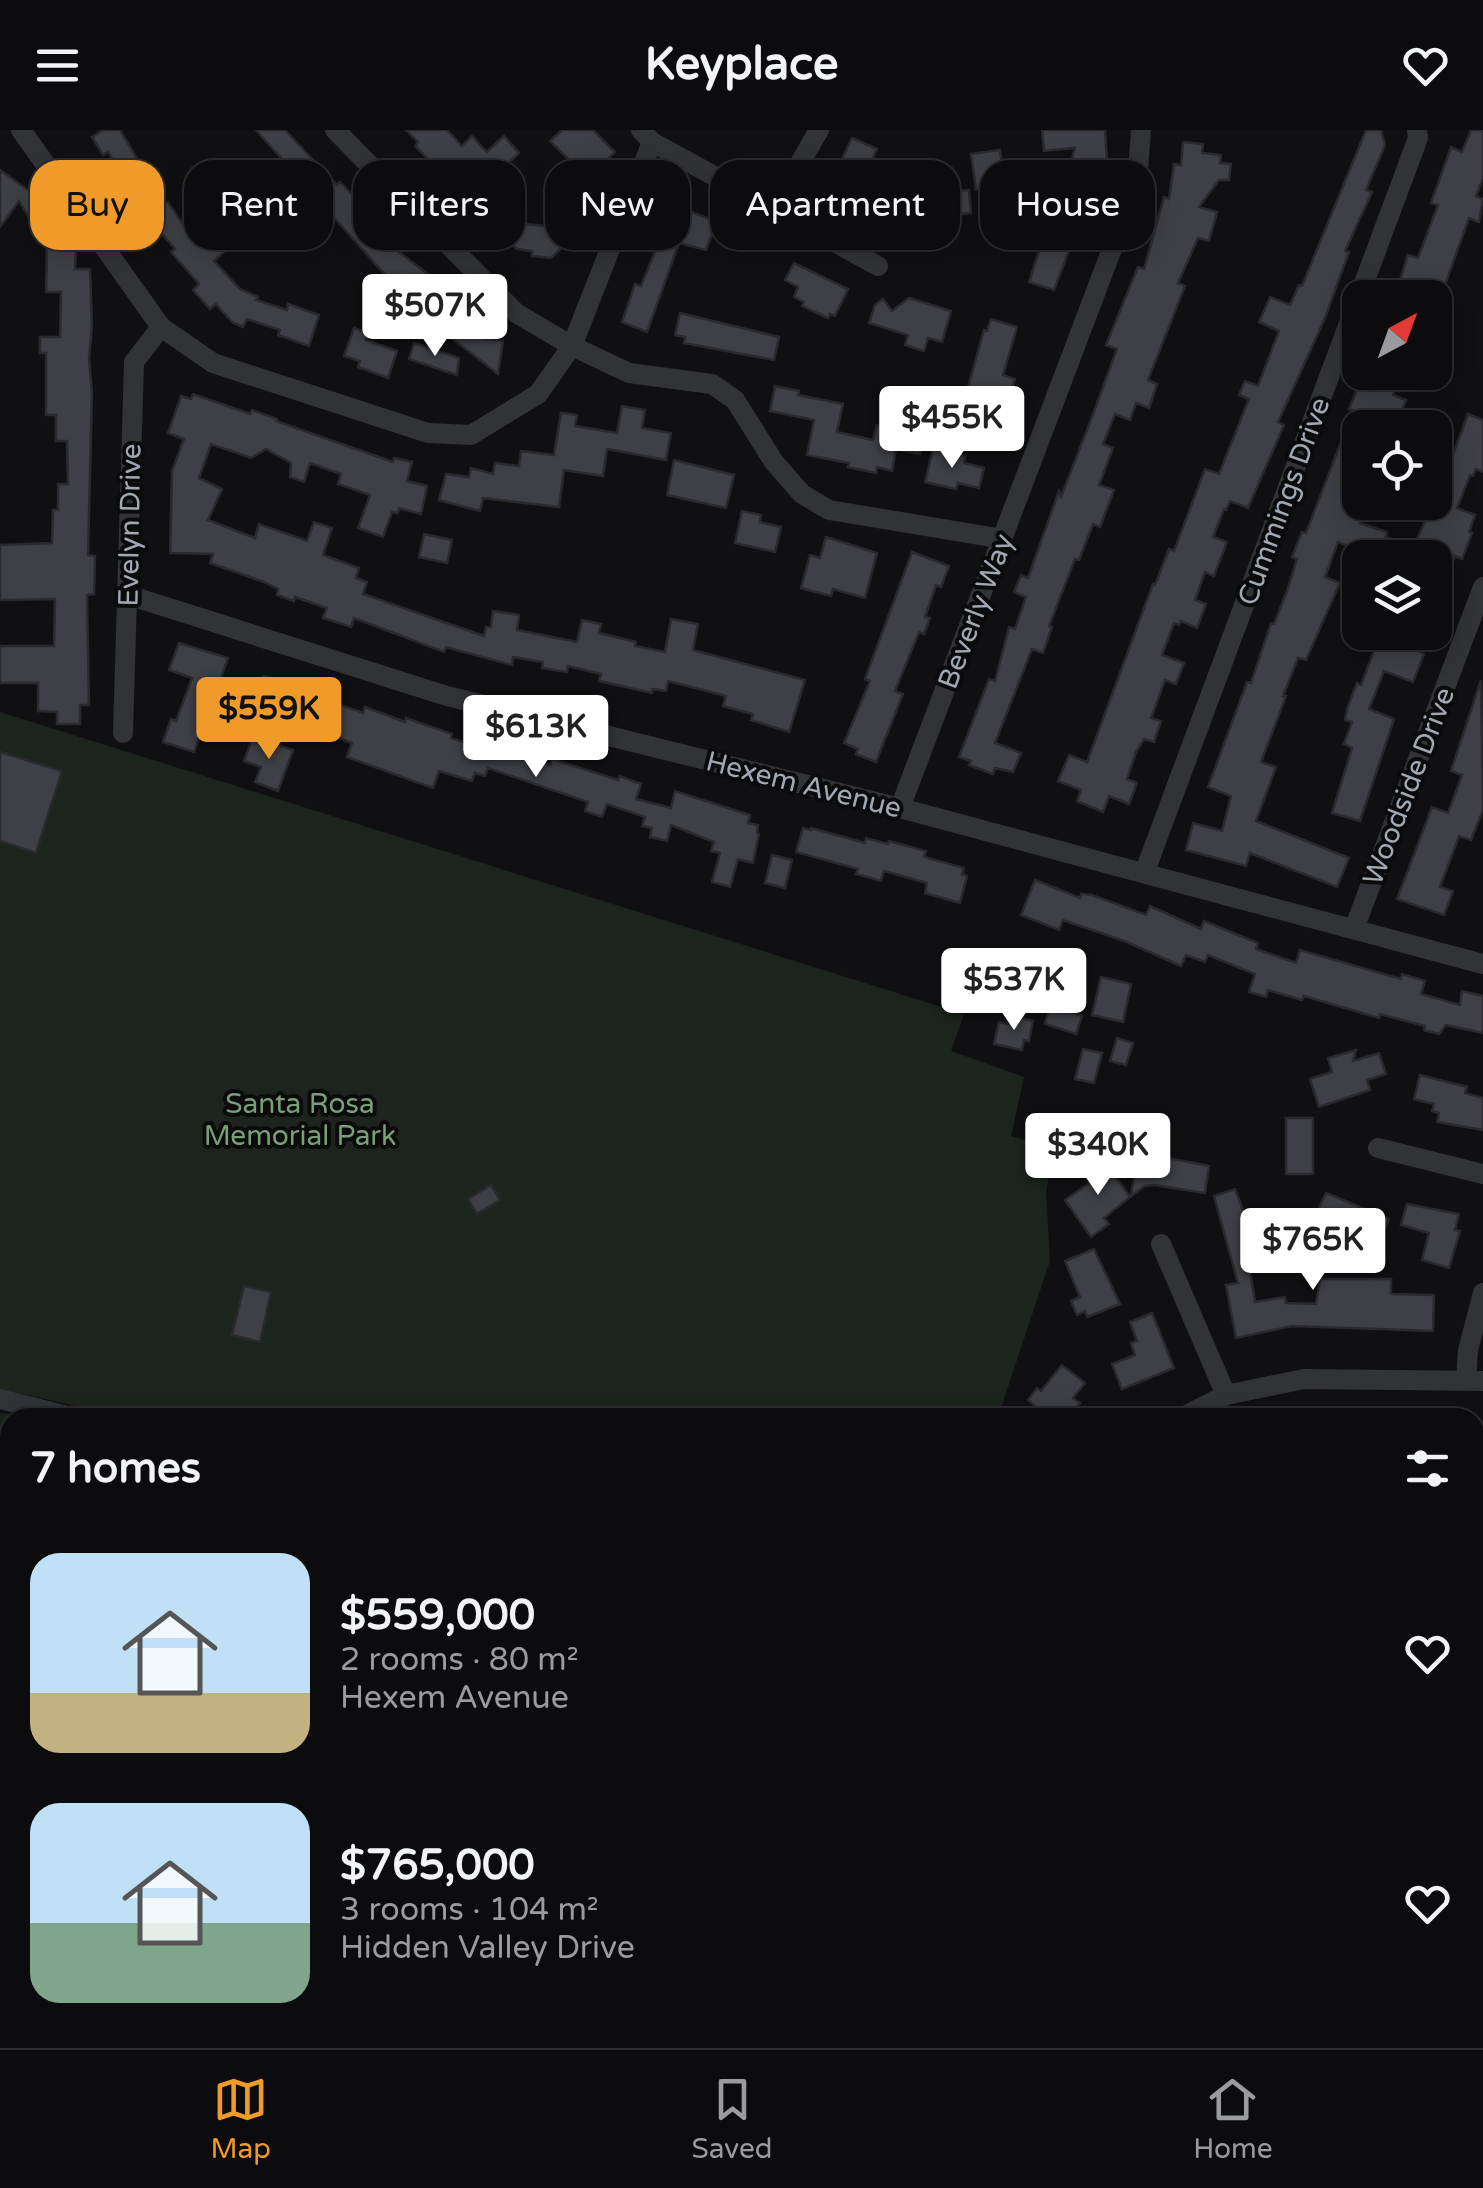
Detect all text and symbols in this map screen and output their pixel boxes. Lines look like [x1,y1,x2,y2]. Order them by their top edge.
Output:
icon: menu [30,38,85,93]
text: Keyplace [645,38,838,92]
icon: heart [1398,38,1453,93]
chip: Buy [30,160,164,250]
chip: Rent [184,160,333,250]
chip: Filters [353,160,525,250]
chip: New [545,160,690,250]
chip: Apartment [710,160,960,250]
chip: House [980,160,1155,250]
pin: $507K [365,274,505,359]
north arrow [1342,280,1452,390]
map controls [1342,280,1452,650]
text: $507K [384,287,486,325]
pin: $455K [882,386,1022,471]
street label: Cummings Drive [1231,393,1337,610]
text: $455K [901,399,1003,437]
button: locate [1342,410,1452,520]
street label: Evelyn Drive [112,443,148,607]
street label: Beverly Way [931,529,1021,694]
button: layers [1342,540,1452,650]
pin: $559K [199,677,339,762]
street label: Woodside Drive [1356,683,1462,890]
text: $559K [218,690,320,728]
pin: $613K [466,695,606,780]
text: $613K [485,708,587,746]
street label: Hexem Avenue [702,744,905,826]
pin: $537K [944,948,1084,1033]
text: $537K [963,961,1065,999]
park label: Santa Rosa Memorial Park [204,1087,396,1153]
pin: $340K [1028,1113,1168,1198]
text: $340K [1047,1126,1149,1164]
pin: $765K [1243,1208,1383,1293]
text: $765K [1262,1221,1364,1259]
icon: filters [1400,1441,1455,1496]
text: 7 homes [30,1443,201,1494]
text: $559,000 [340,1590,535,1641]
icon: home [110,1593,230,1713]
icon: heart [1400,1626,1455,1681]
text: 2 rooms · 80 m² [340,1641,579,1679]
text: Hexem Avenue [340,1679,569,1717]
text: $765,000 [340,1840,535,1891]
icon: home [110,1843,230,1963]
icon: heart [1400,1876,1455,1931]
text: 3 rooms · 104 m² [340,1891,599,1929]
text: Hidden Valley Drive [340,1929,635,1967]
tab: Map [210,2072,271,2166]
tab: Saved [692,2072,773,2166]
tab: Home [1193,2072,1273,2166]

